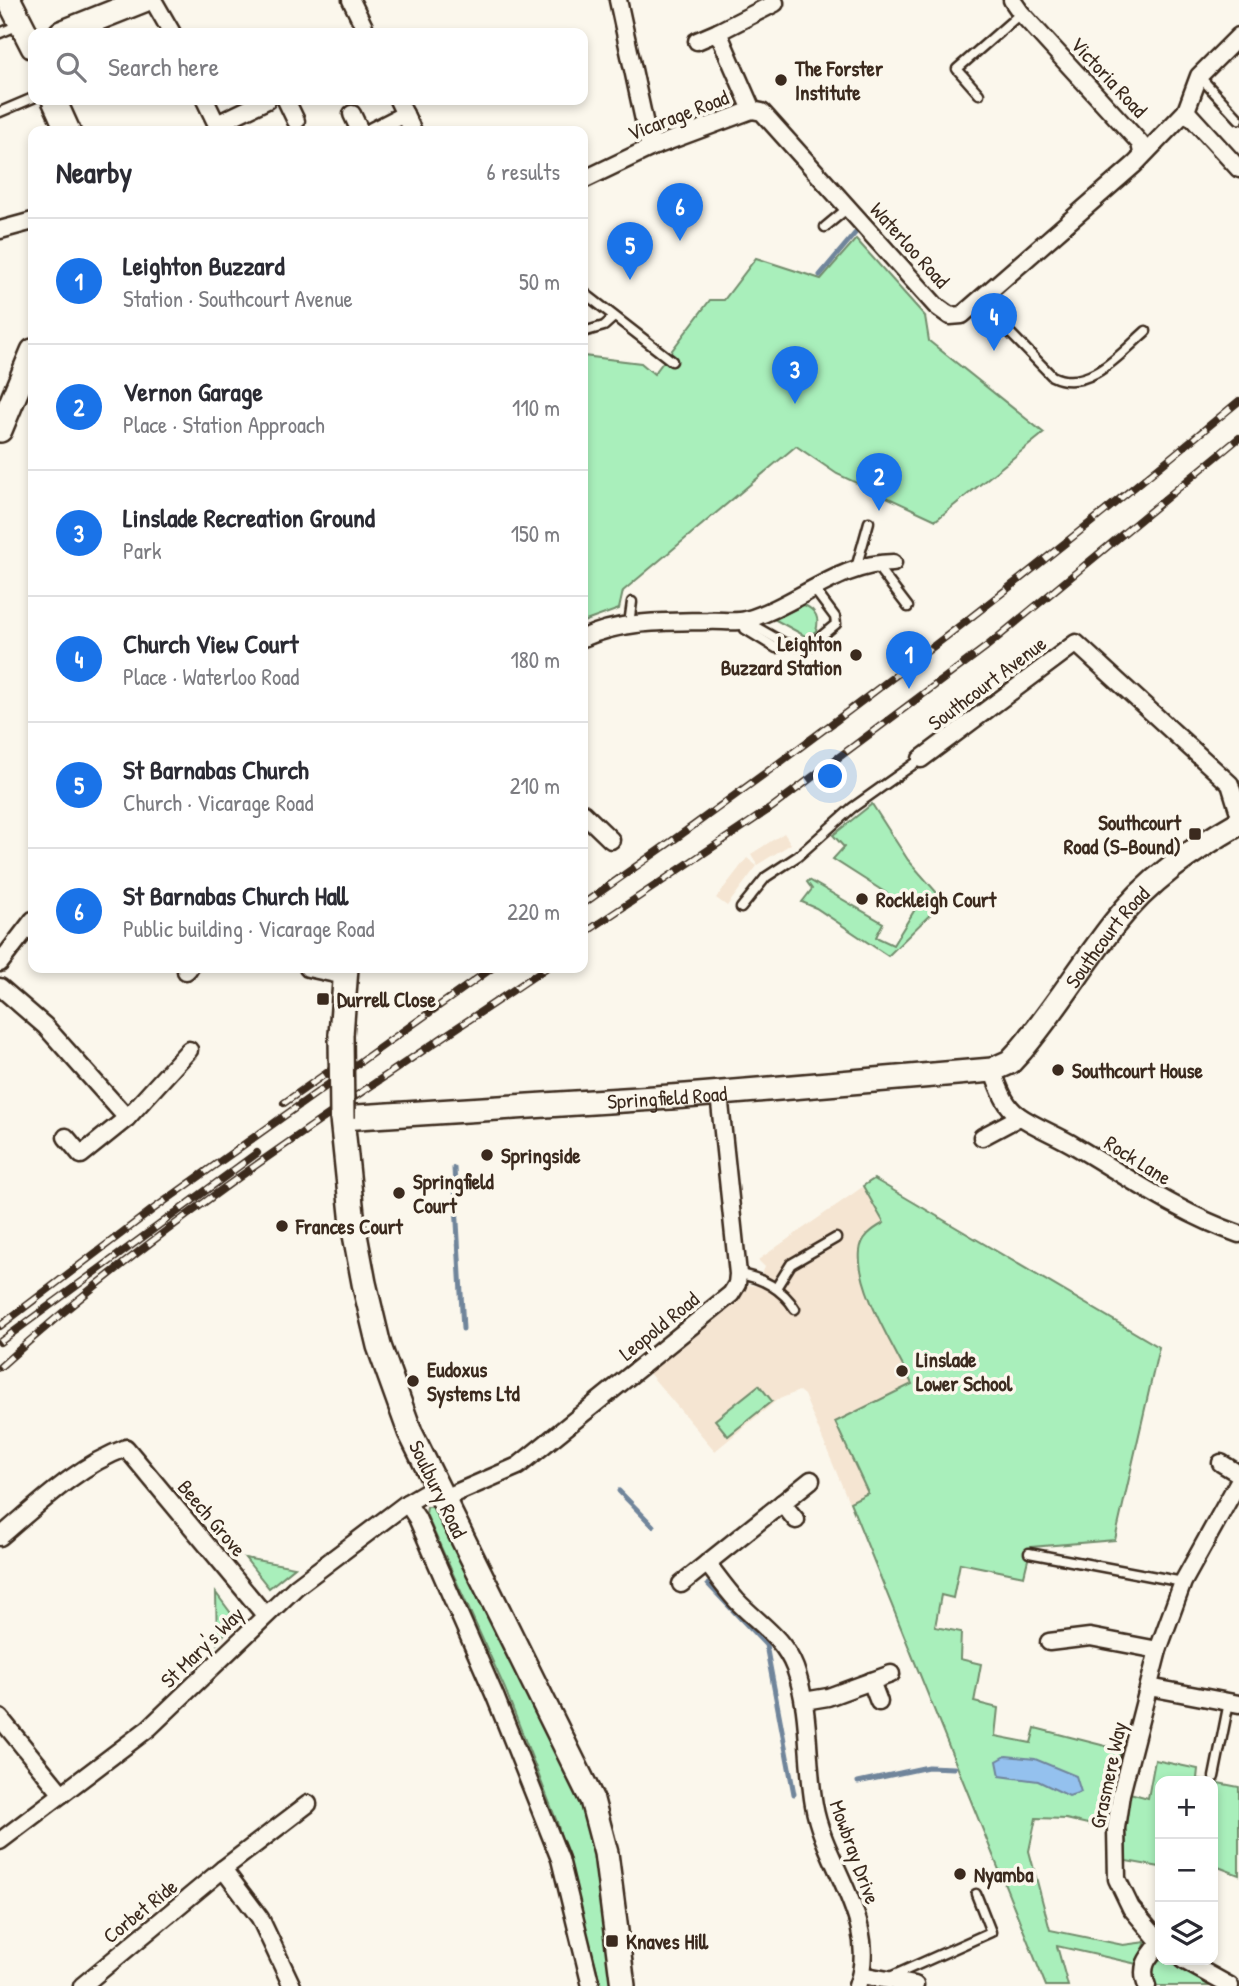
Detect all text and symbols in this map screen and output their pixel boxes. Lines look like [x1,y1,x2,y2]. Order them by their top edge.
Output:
search box [28,28,588,105]
street label: Victoria Road [1064,30,1154,124]
icon: search [52,48,90,86]
text: Search here [108,49,219,84]
place label: The Forster Institute [794,54,884,107]
marker: The Forster Institute [773,72,789,88]
street label: Vicarage Road [623,82,733,148]
text: Nearby [56,152,132,192]
text: 6 results [487,156,560,187]
pin: 6 [657,183,703,241]
street label: Waterloo Road [864,196,956,294]
pin: 5 [607,222,653,280]
text: Leighton Buzzard [123,248,285,283]
text: 1 [75,266,83,297]
text: 50 m [519,266,560,297]
text: Station · Southcourt Avenue [123,283,353,314]
pin: 4 [971,293,1017,351]
pin: 3 [772,346,818,404]
text: Vernon Garage [123,374,263,409]
text: 2 [74,392,84,423]
text: 110 m [512,392,560,423]
text: Place · Station Approach [123,409,325,440]
pin: 2 [856,453,902,511]
text: Linslade Recreation Ground [123,500,375,535]
text: 3 [74,518,84,549]
text: 150 m [511,518,560,549]
text: Park [123,535,161,566]
text: Church View Court [123,626,298,661]
place label: Leighton Buzzard Station [721,629,842,682]
street label: Southcourt Avenue [922,629,1052,737]
pin: 1 [886,631,932,689]
text: 4 [75,644,83,675]
text: 180 m [510,644,560,675]
marker: Leighton Buzzard Station [848,647,864,663]
text: Place · Waterloo Road [123,661,299,692]
text: St Barnabas Church [123,752,309,787]
your location [813,759,847,793]
text: 5 [74,770,84,801]
text: 210 m [510,770,560,801]
text: Church · Vicarage Road [123,787,313,818]
place label: Southcourt Road (S-Bound) [1064,808,1182,861]
marker: Southcourt Road (S-Bound) [1187,826,1203,842]
text: St Barnabas Church Hall [123,878,348,913]
street label: Southcourt Road [1058,879,1155,994]
place label: Rockleigh Court [876,885,997,915]
marker: Rockleigh Court [854,891,870,907]
text: 6 [74,896,84,927]
text: 220 m [507,896,560,927]
text: Public building · Vicarage Road [123,913,374,944]
place label: Durrell Close [337,985,436,1014]
marker: Durrell Close [315,991,331,1007]
place label: Southcourt House [1072,1056,1203,1085]
marker: Southcourt House [1050,1062,1066,1078]
street label: Springfield Road [606,1078,728,1116]
street label: Rock Lane [1099,1128,1177,1192]
place label: Springside [501,1141,581,1171]
marker: Springside [479,1147,495,1163]
place label: Springfield Court [413,1167,495,1220]
marker: Springfield Court [391,1185,407,1201]
place label: Frances Court [295,1212,404,1241]
marker: Frances Court [274,1218,290,1234]
street label: Leopold Road [613,1285,705,1367]
place label: Linslade Lower School [916,1345,1013,1398]
place label: Eudoxus Systems Ltd [427,1355,520,1409]
marker: Linslade Lower School [894,1363,910,1379]
marker: Eudoxus Systems Ltd [405,1373,421,1389]
street label: Soulbury Road [402,1435,474,1543]
street label: Beech Grove [171,1473,253,1563]
street label: St Mary's Way [154,1600,250,1694]
street label: Grasmere Way [1083,1719,1133,1831]
map controls [1155,1776,1218,1965]
button: + [1155,1776,1218,1839]
street label: Mowbray Drive [823,1796,887,1908]
button: − [1155,1839,1218,1902]
place label: Nyamba [974,1860,1034,1890]
marker: Nyamba [952,1866,968,1882]
street label: Corbet Ride [97,1872,183,1950]
button: layers [1155,1902,1218,1965]
place label: Knaves Hill [626,1927,709,1956]
marker: Knaves Hill [604,1933,620,1949]

